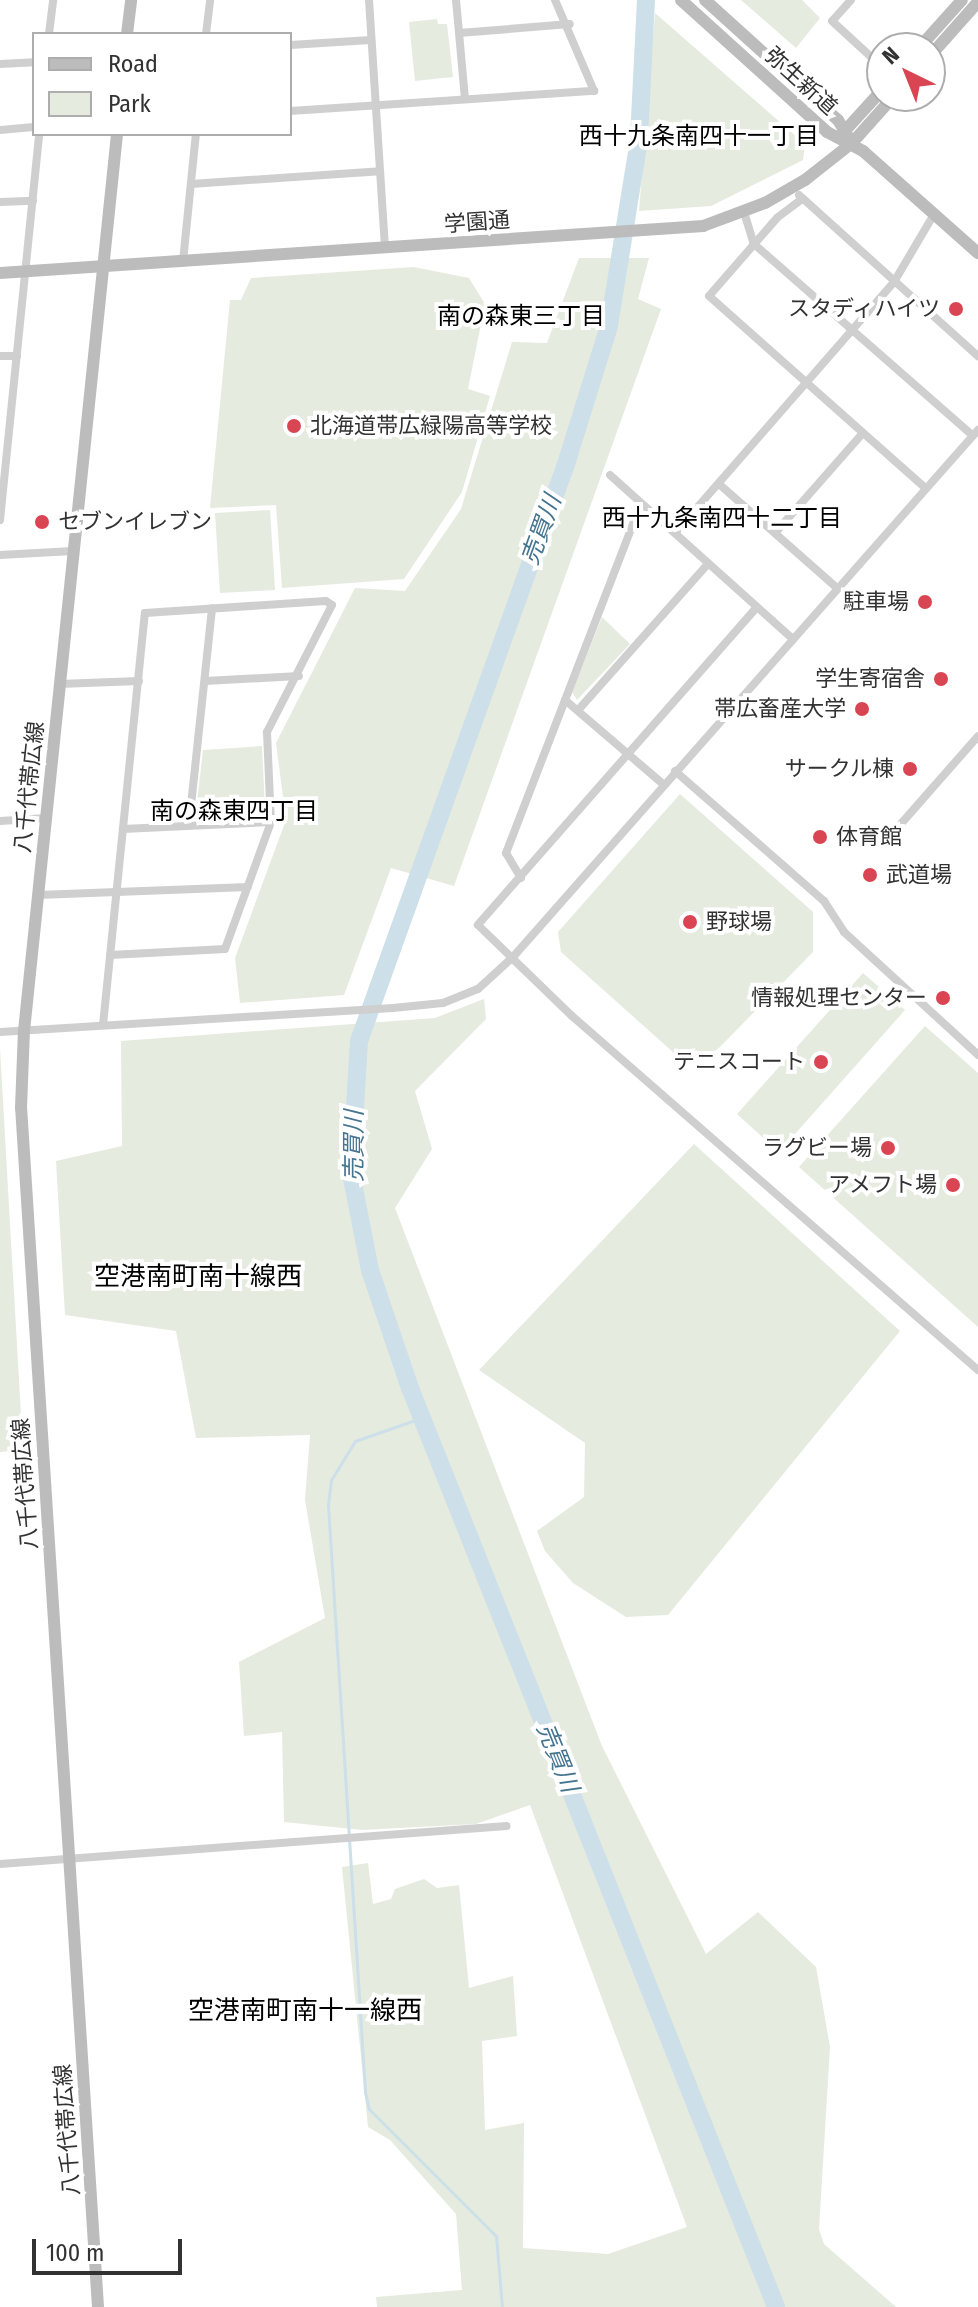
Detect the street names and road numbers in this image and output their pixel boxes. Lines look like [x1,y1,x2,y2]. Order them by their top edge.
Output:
street label: 弥生新道 [759,42,843,120]
street label: 学園通 [443,207,511,237]
street label: 八千代帯広線 [9,720,49,854]
street label: 八千代帯広線 [7,1417,43,1551]
street label: 八千代帯広線 [49,2063,85,2197]

